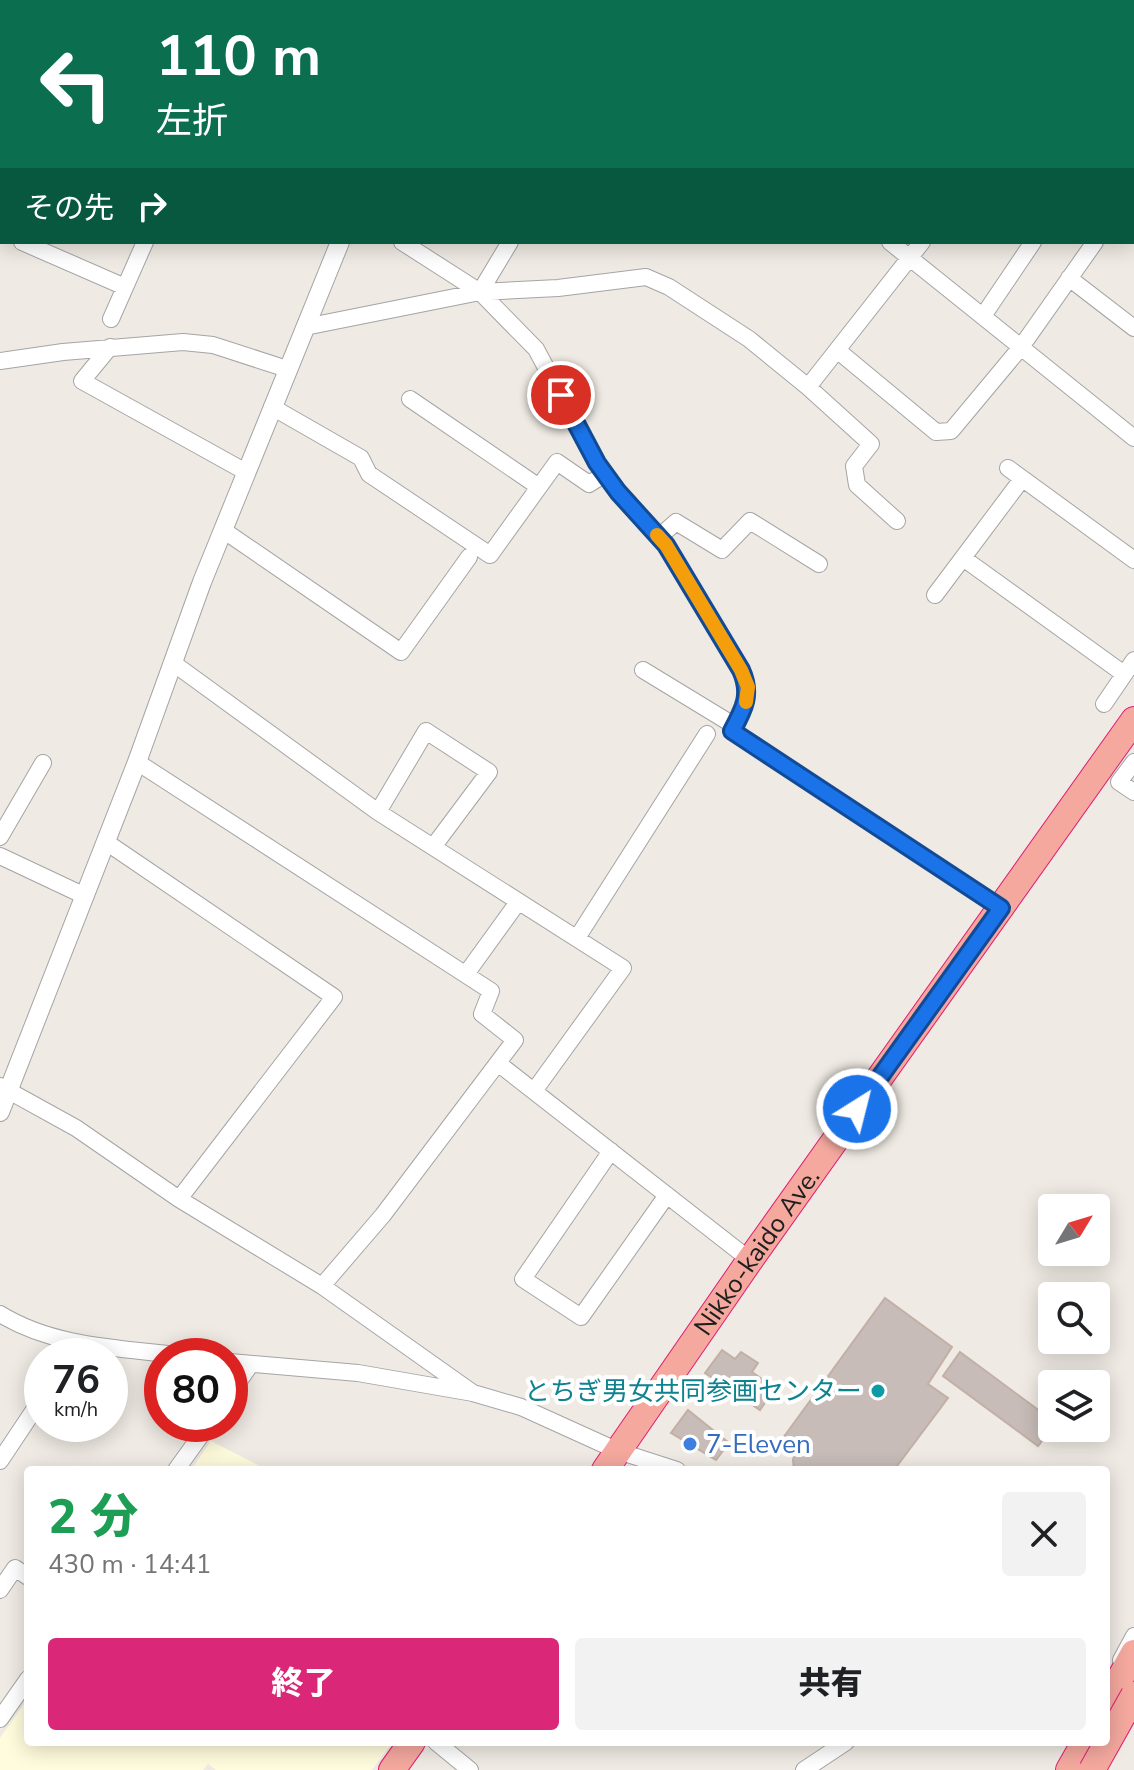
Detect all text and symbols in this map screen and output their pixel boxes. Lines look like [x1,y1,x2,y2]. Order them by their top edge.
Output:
text: 110 m [156,18,321,95]
icon: left [24,32,128,136]
text: 左折 [156,97,228,146]
icon: right [130,184,174,228]
text: その先 [24,188,114,229]
pin [527,361,595,429]
icon: arrive [539,373,583,417]
position arrow [815,1067,899,1151]
street label: Nikko-kaido Ave. [686,1161,828,1342]
north arrow [1038,1194,1110,1266]
map controls [1038,1194,1110,1442]
button: search [1038,1282,1110,1354]
speed limit sign: 80 [144,1338,248,1442]
text: 76 [52,1353,100,1407]
button: layers [1038,1370,1110,1442]
place label: とちぎ男女共同参画センター [524,1374,862,1409]
marker: とちぎ男女共同参画センター [869,1382,887,1400]
text: km/h [54,1396,98,1423]
place label: 7-Eleven [706,1427,811,1462]
marker: 7-Eleven [681,1435,699,1453]
text: 2 分 [48,1484,138,1550]
button: close [1002,1492,1086,1576]
text: 430 m · 14:41 [48,1547,211,1582]
button: 終了 [48,1638,559,1730]
button: 共有 [575,1638,1086,1730]

